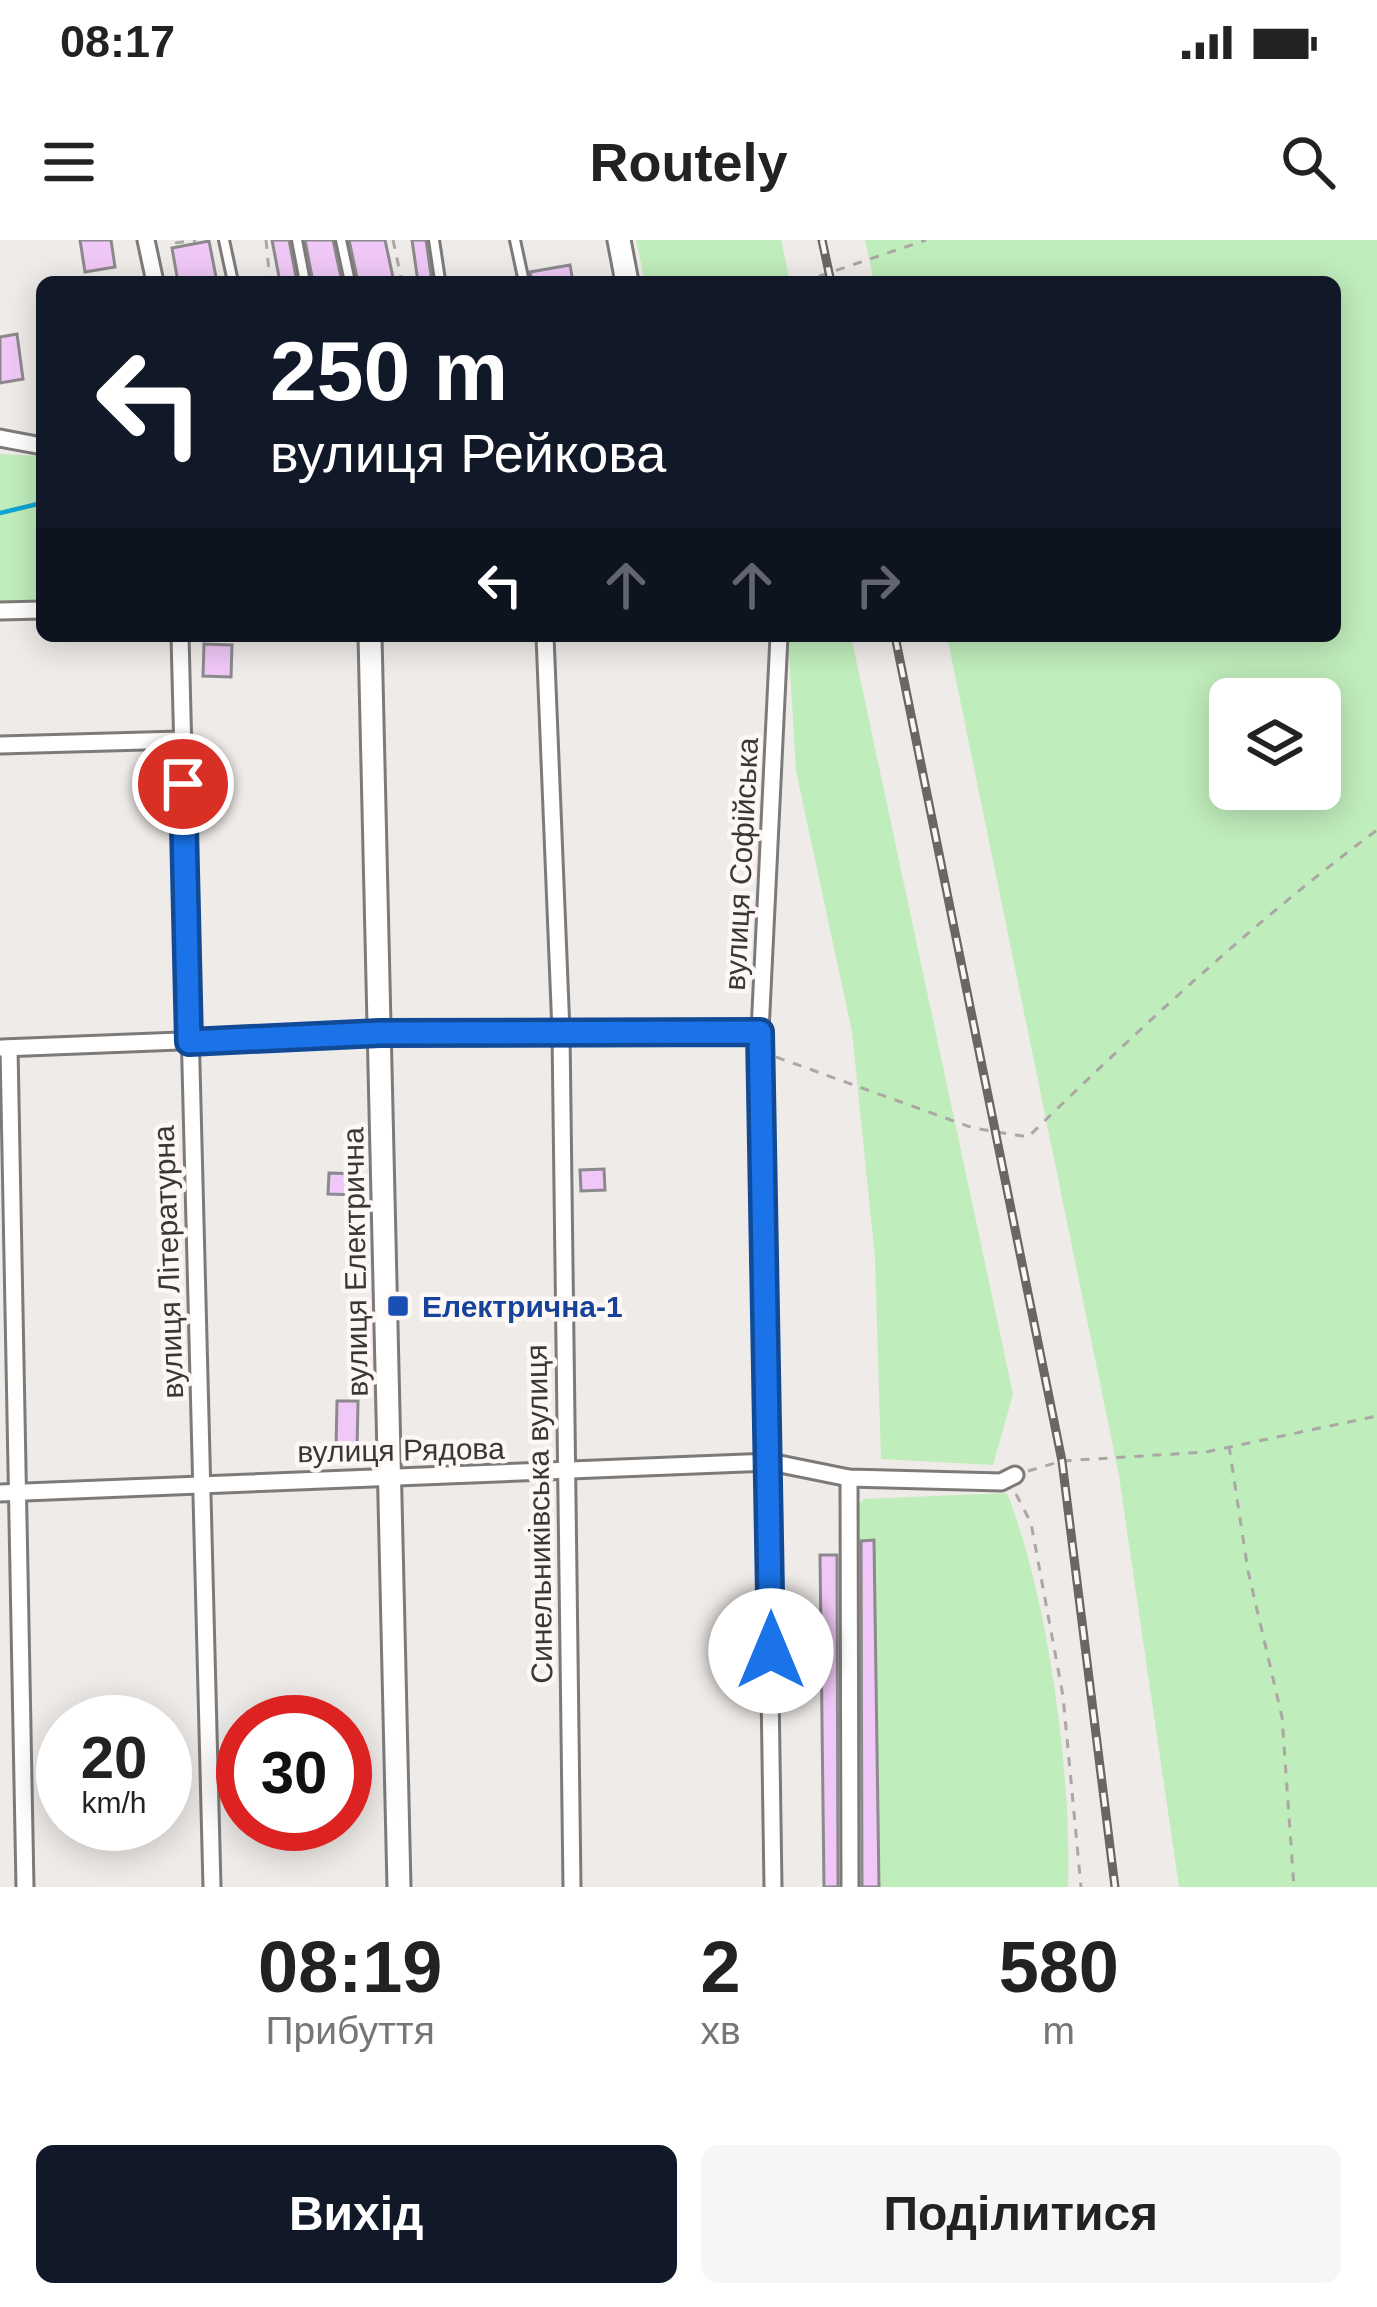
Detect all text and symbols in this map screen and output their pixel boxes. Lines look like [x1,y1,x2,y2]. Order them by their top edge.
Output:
text: 08:17 [60,16,175,67]
icon: menu [36,129,102,195]
icon: search [1275,129,1341,195]
text: Routely [589,132,788,192]
icon: left [72,324,228,480]
text: 250 m [270,324,508,418]
text: вулиця Рейкова [270,423,666,483]
icon: left [467,552,533,618]
icon: ahead [593,552,659,618]
icon: ahead [719,552,785,618]
icon: right [845,552,911,618]
map controls [1209,678,1341,810]
button: layers [1209,678,1341,810]
pin [132,733,234,835]
street label: вулиця Софійська [718,736,764,991]
icon: arrive [150,751,216,817]
street label: вулиця Літературна [147,1124,189,1399]
street label: вулиця Електрична [336,1127,374,1397]
place label: Електрична-1 [422,1290,623,1323]
marker: Електрична-1 [385,1293,411,1319]
street label: Синельниківська вулиця [520,1344,558,1684]
street label: вулиця Рядова [297,1432,505,1468]
position arrow [708,1588,834,1714]
speed limit sign: 30 [216,1695,372,1851]
text: 20 [81,1724,147,1791]
text: km/h [81,1786,147,1819]
text: 08:19 [258,1927,442,2007]
text: 2 [700,1927,741,2007]
text: 580 [999,1927,1119,2007]
text: Прибуття [266,2009,435,2052]
text: хв [700,2009,741,2052]
text: m [1043,2009,1075,2052]
button: Вихід [36,2145,677,2283]
button: Поділитися [701,2145,1341,2283]

